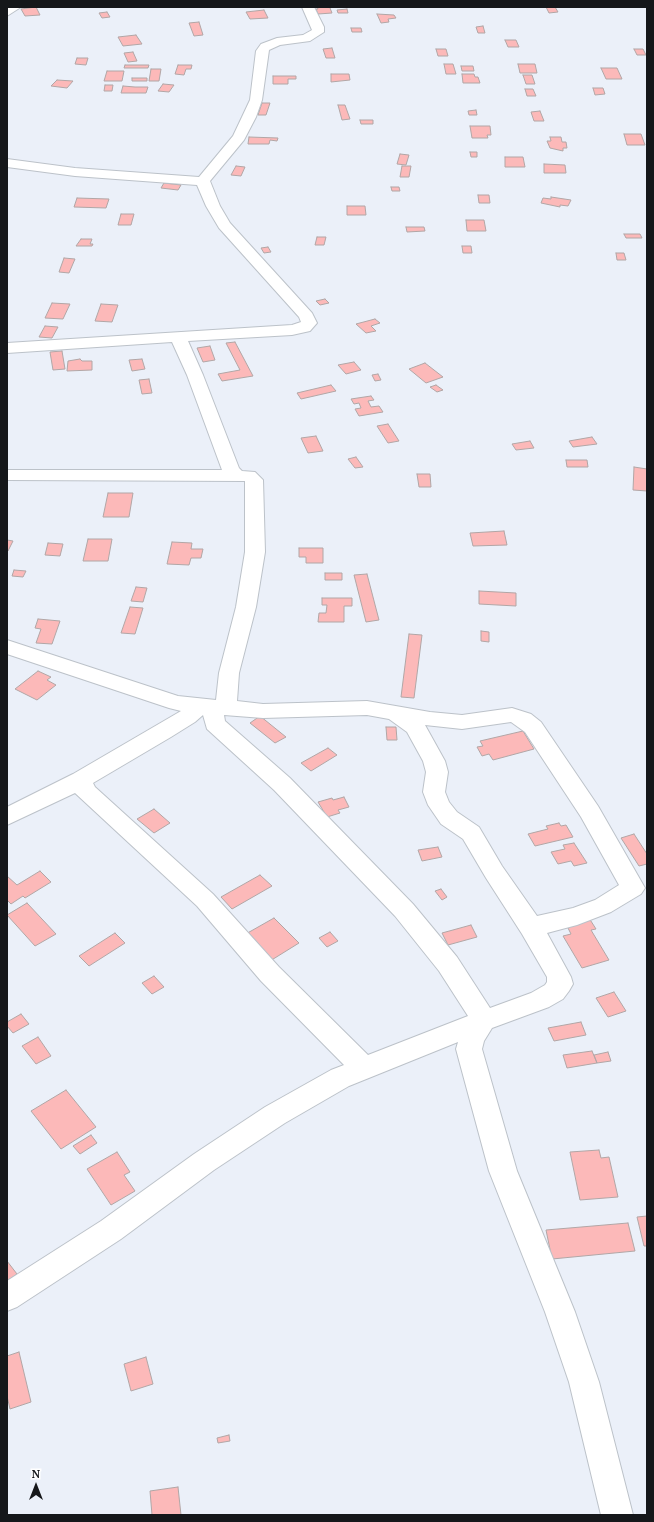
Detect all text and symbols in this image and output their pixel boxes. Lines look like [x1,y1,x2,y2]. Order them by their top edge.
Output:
north arrow [16,1466,56,1506]
text: N [32,1467,40,1481]

